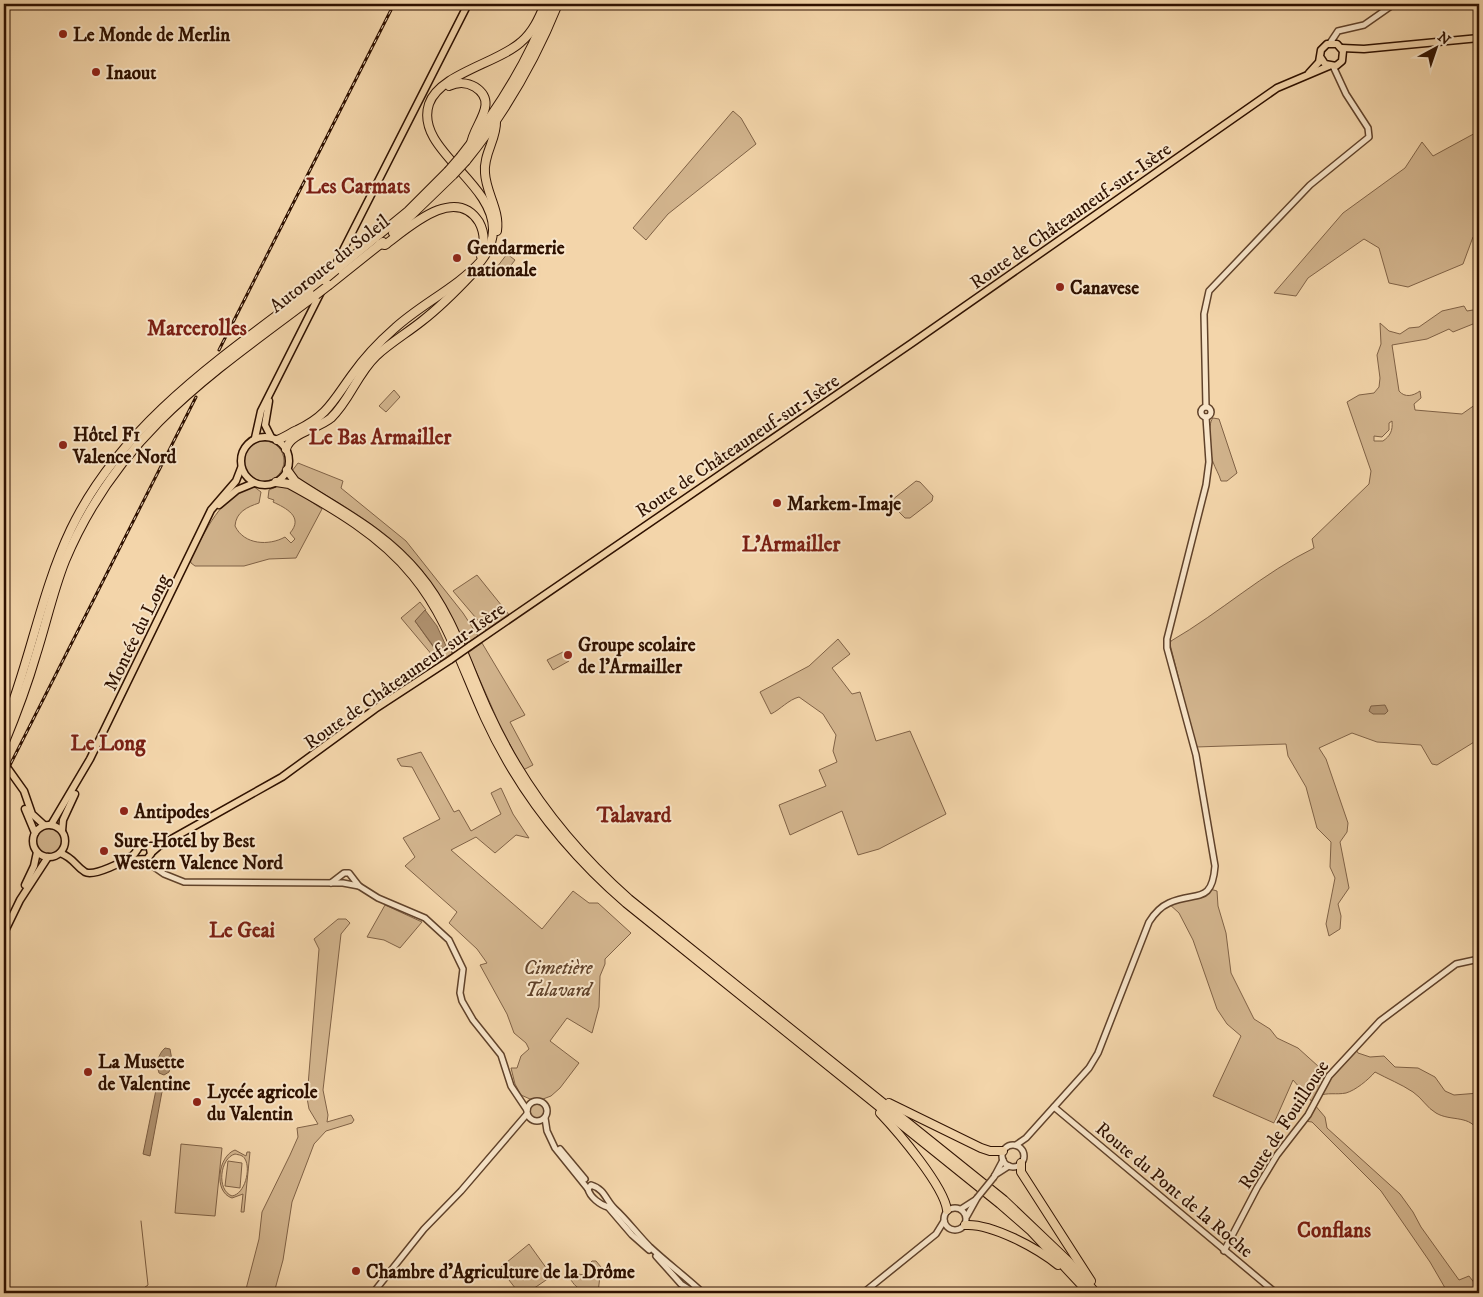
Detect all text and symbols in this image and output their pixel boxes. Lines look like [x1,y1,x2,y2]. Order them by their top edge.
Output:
north arrow [1410,22,1460,72]
place label: Le Monde de Merlin [73,24,231,47]
marker: Le Monde de Merlin [57,28,69,40]
text: N [1434,28,1454,50]
place label: Inaout [106,62,157,85]
marker: Inaout [90,66,102,78]
street label: Route de Châteauneuf-sur-Isère [966,138,1176,295]
district label: Les Carmats [306,174,410,200]
street label: Autoroute du Soleil [265,210,395,318]
place label: Gendarmerie nationale [467,237,565,282]
marker: Gendarmerie nationale [451,252,463,264]
place label: Canavese [1070,277,1139,300]
marker: Canavese [1054,281,1066,293]
district label: Marcerolles [147,316,247,342]
street label: Route de Châteauneuf-sur-Isère [632,369,844,523]
place label: Hôtel F1 Valence Nord [72,424,177,469]
district label: Le Bas Armailler [309,425,452,451]
marker: Hôtel F1 Valence Nord [57,439,69,451]
place label: Markem-Imaje [787,493,901,517]
marker: Markem-Imaje [771,497,783,509]
district label: L'Armailler [742,532,841,558]
street label: Montée du Long [99,570,176,695]
street label: Route de Châteauneuf-sur-Isère [300,598,510,755]
place label: Groupe scolaire de l'Armailler [578,634,696,679]
marker: Groupe scolaire de l'Armailler [562,649,574,661]
district label: Le Long [71,731,146,757]
place label: Antipodes [133,801,210,824]
district label: Talavard [596,803,672,829]
marker: Antipodes [118,805,130,817]
place label: Sure Hotel by Best Western Valence Nord [113,830,284,875]
marker: Sure Hotel by Best Western Valence Nord [98,845,110,857]
district label: Le Geai [209,918,276,944]
park label: Cimetière Talavard [524,957,594,1002]
place label: La Musette de Valentine [98,1051,191,1096]
street label: Route de Fouillouse [1234,1056,1334,1193]
marker: La Musette de Valentine [82,1066,94,1078]
place label: Lycée agricole du Valentin [207,1081,318,1126]
marker: Lycée agricole du Valentin [191,1096,203,1108]
street label: Route du Pont de la Roche [1091,1117,1258,1263]
district label: Conflans [1297,1218,1371,1244]
place label: Chambre d'Agriculture de la Drôme [366,1261,635,1284]
marker: Chambre d'Agriculture de la Drôme [350,1265,362,1277]

